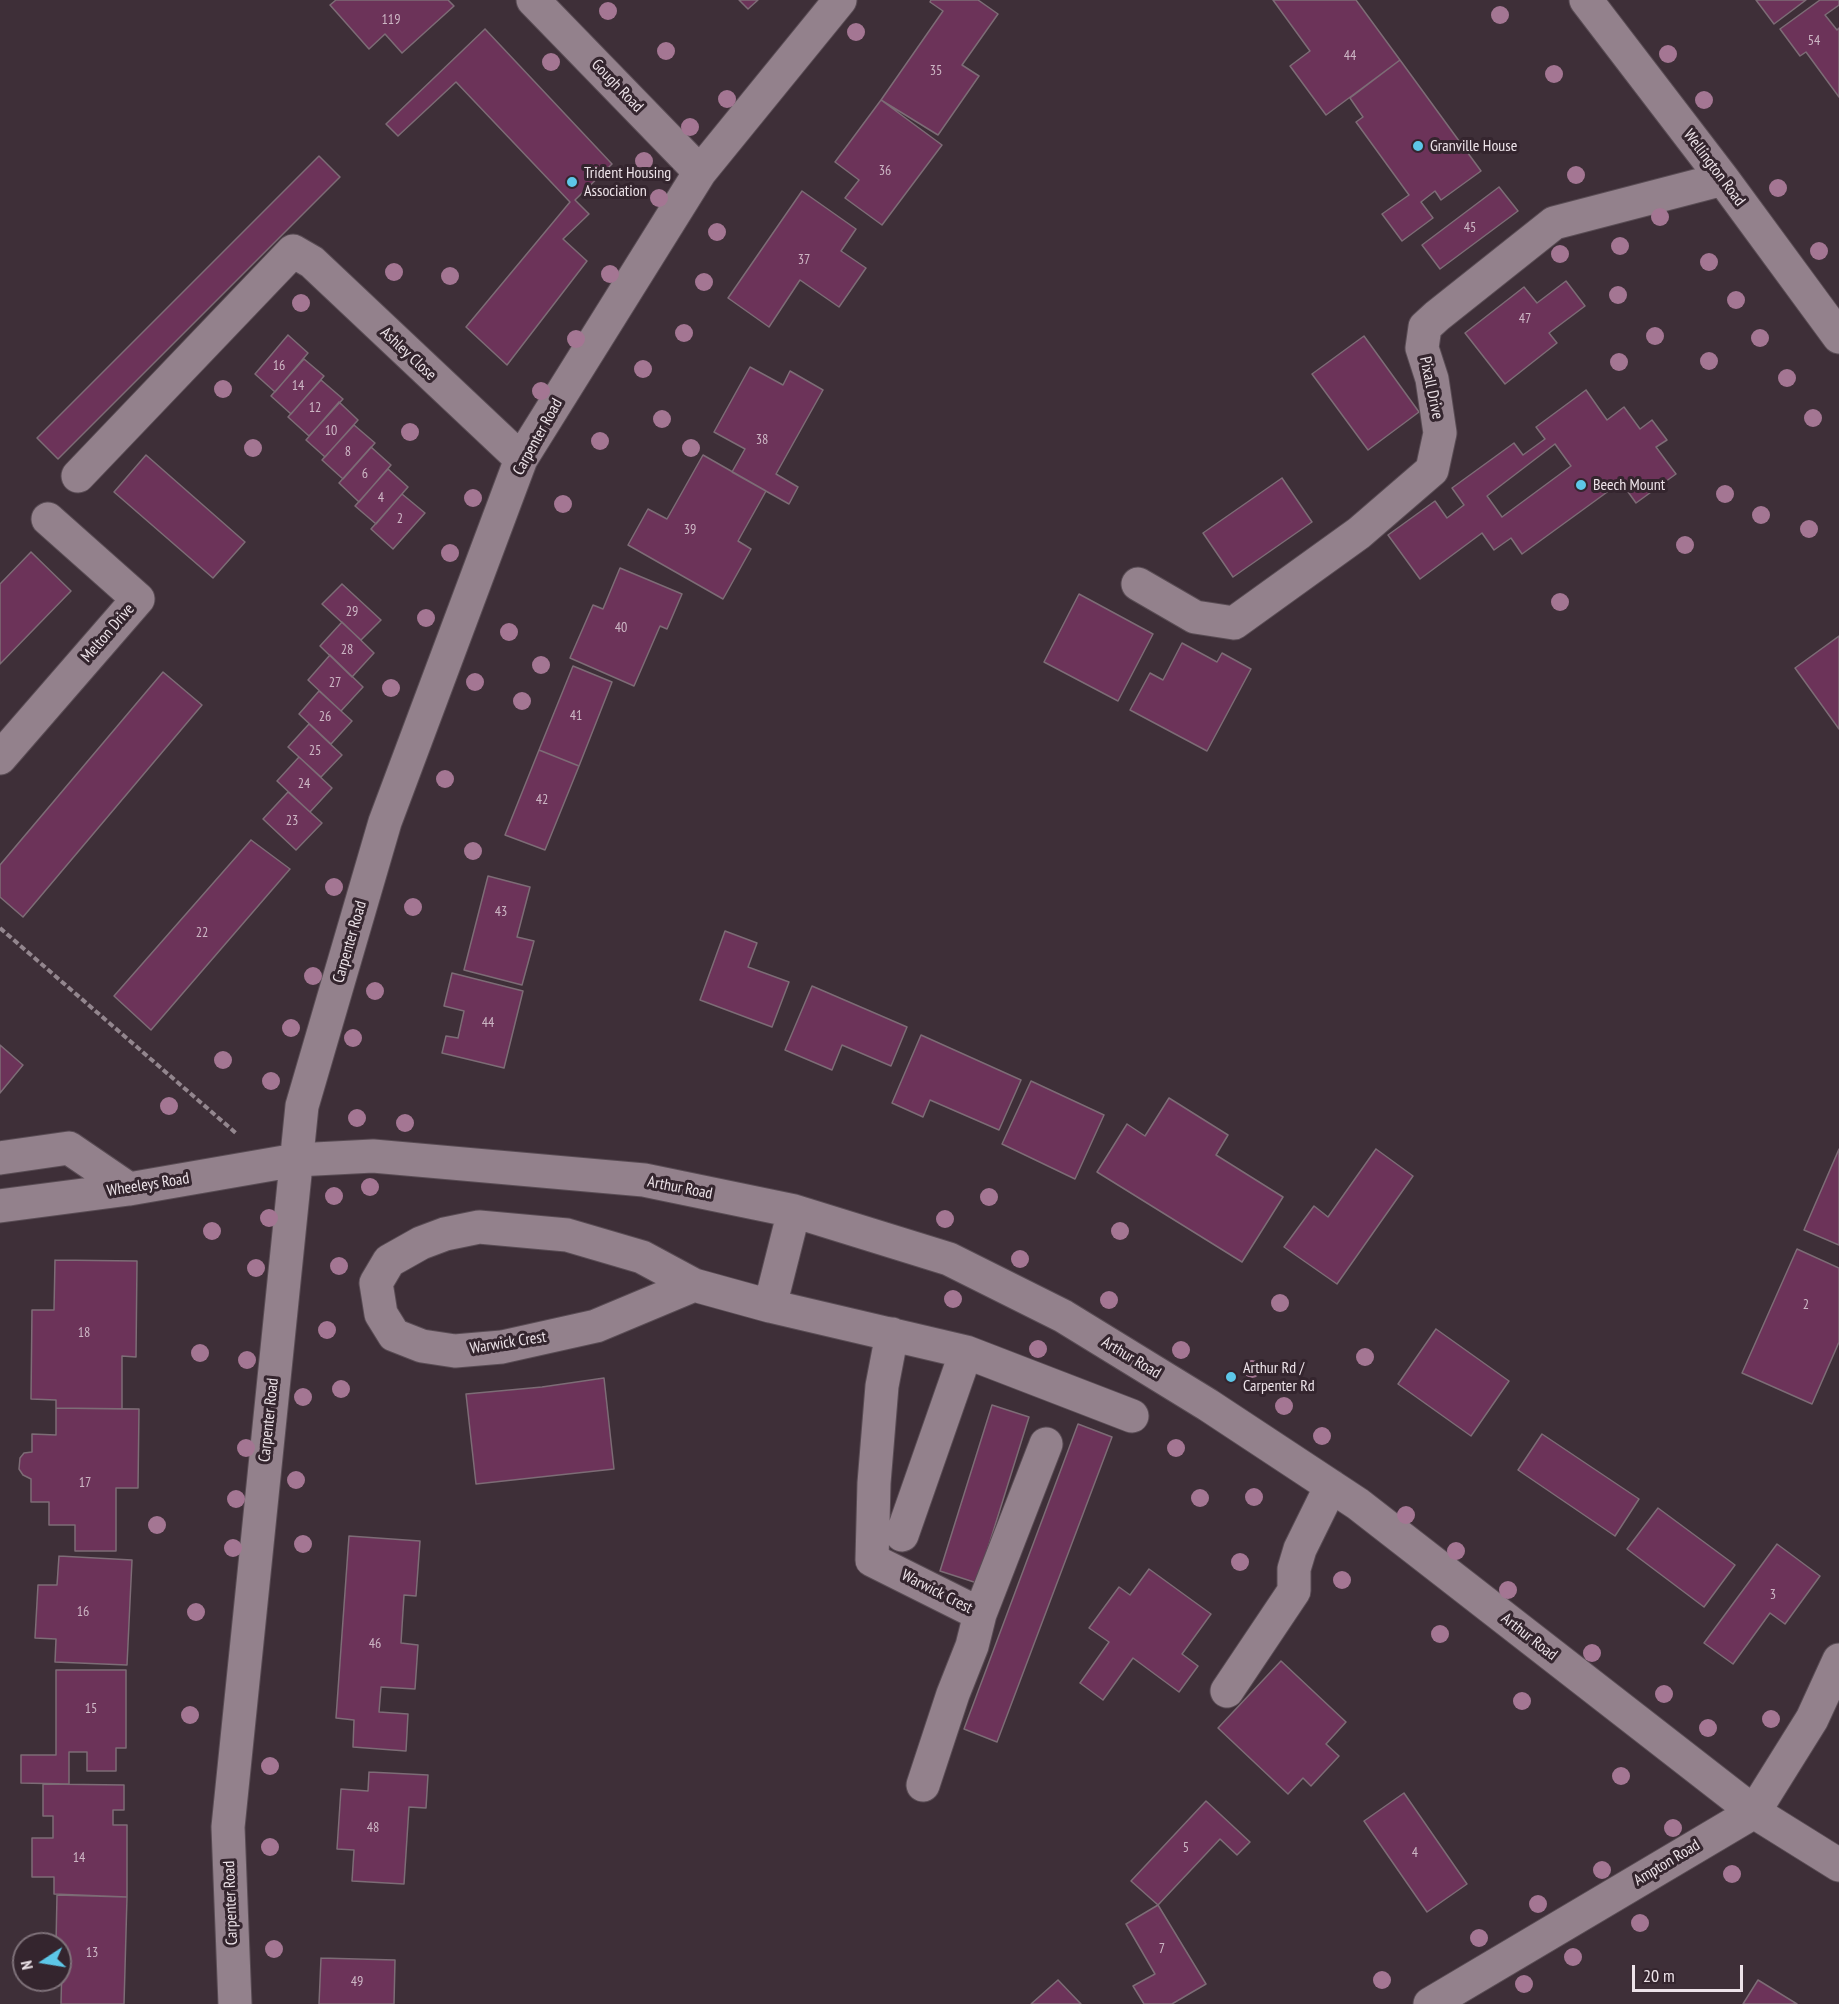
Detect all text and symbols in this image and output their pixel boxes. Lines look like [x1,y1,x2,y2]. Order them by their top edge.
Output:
house number: 119 [382,12,400,28]
house number: 54 [1808,33,1820,49]
house number: 44 [1344,48,1356,64]
street label: Gough Road [587,55,647,117]
house number: 35 [930,63,942,79]
street label: Wellington Road [1679,126,1749,210]
place label: Granville House [1430,136,1517,156]
marker: Granville House [1411,139,1425,153]
place label: Trident Housing Association [584,163,671,201]
house number: 36 [879,163,891,179]
marker: Trident Housing Association [565,175,579,189]
house number: 45 [1464,220,1476,236]
house number: 37 [798,252,810,268]
house number: 47 [1519,311,1531,327]
street label: Ashley Close [376,323,440,385]
street label: Pixall Drive [1415,355,1447,421]
house number: 16 [273,358,285,374]
house number: 14 [292,378,304,394]
street label: Carpenter Road [509,395,567,479]
house number: 12 [309,400,321,416]
house number: 10 [325,423,337,439]
house number: 38 [756,432,768,448]
house number: 8 [345,444,351,460]
house number: 6 [362,466,368,482]
place label: Beech Mount [1593,475,1665,495]
marker: Beech Mount [1574,478,1588,492]
house number: 4 [378,490,384,506]
house number: 2 [397,511,403,527]
house number: 39 [684,522,696,538]
street label: Melton Drive [77,600,139,666]
house number: 29 [346,604,358,620]
house number: 40 [615,620,627,636]
house number: 28 [341,642,353,658]
house number: 27 [329,675,341,691]
house number: 41 [570,708,582,724]
house number: 26 [319,709,331,725]
house number: 25 [309,743,321,759]
house number: 24 [298,776,310,792]
house number: 42 [536,792,548,808]
house number: 23 [286,813,298,829]
street label: Carpenter Road [329,899,371,985]
house number: 43 [495,904,507,920]
house number: 22 [196,925,208,941]
house number: 44 [482,1015,494,1031]
street label: Wheeleys Road [105,1169,191,1201]
street label: Arthur Road [646,1172,714,1204]
house number: 2 [1803,1297,1809,1313]
house number: 18 [78,1325,90,1341]
street label: Warwick Crest [468,1327,548,1359]
street label: Arthur Road [1098,1333,1164,1383]
place label: Arthur Rd / Carpenter Rd [1243,1358,1315,1396]
marker: Arthur Rd / Carpenter Rd [1224,1370,1238,1384]
street label: Carpenter Road [255,1377,283,1463]
house number: 17 [79,1475,91,1491]
street label: Warwick Crest [898,1566,976,1618]
house number: 3 [1770,1587,1776,1603]
house number: 16 [77,1604,89,1620]
street label: Arthur Road [1497,1609,1561,1665]
house number: 46 [369,1636,381,1652]
house number: 15 [85,1701,97,1717]
house number: 48 [367,1820,379,1836]
street label: Ampton Road [1630,1836,1704,1890]
house number: 5 [1183,1840,1189,1856]
house number: 4 [1412,1845,1418,1861]
house number: 14 [73,1850,85,1866]
street label: Carpenter Road [220,1860,242,1946]
north arrow [12,1932,72,1992]
house number: 7 [1159,1941,1165,1957]
house number: 13 [86,1945,98,1961]
scale bar [1635,1953,1746,1991]
text: N [16,1959,37,1972]
text: 20 m [1643,1964,1675,1987]
house number: 49 [351,1974,363,1990]

